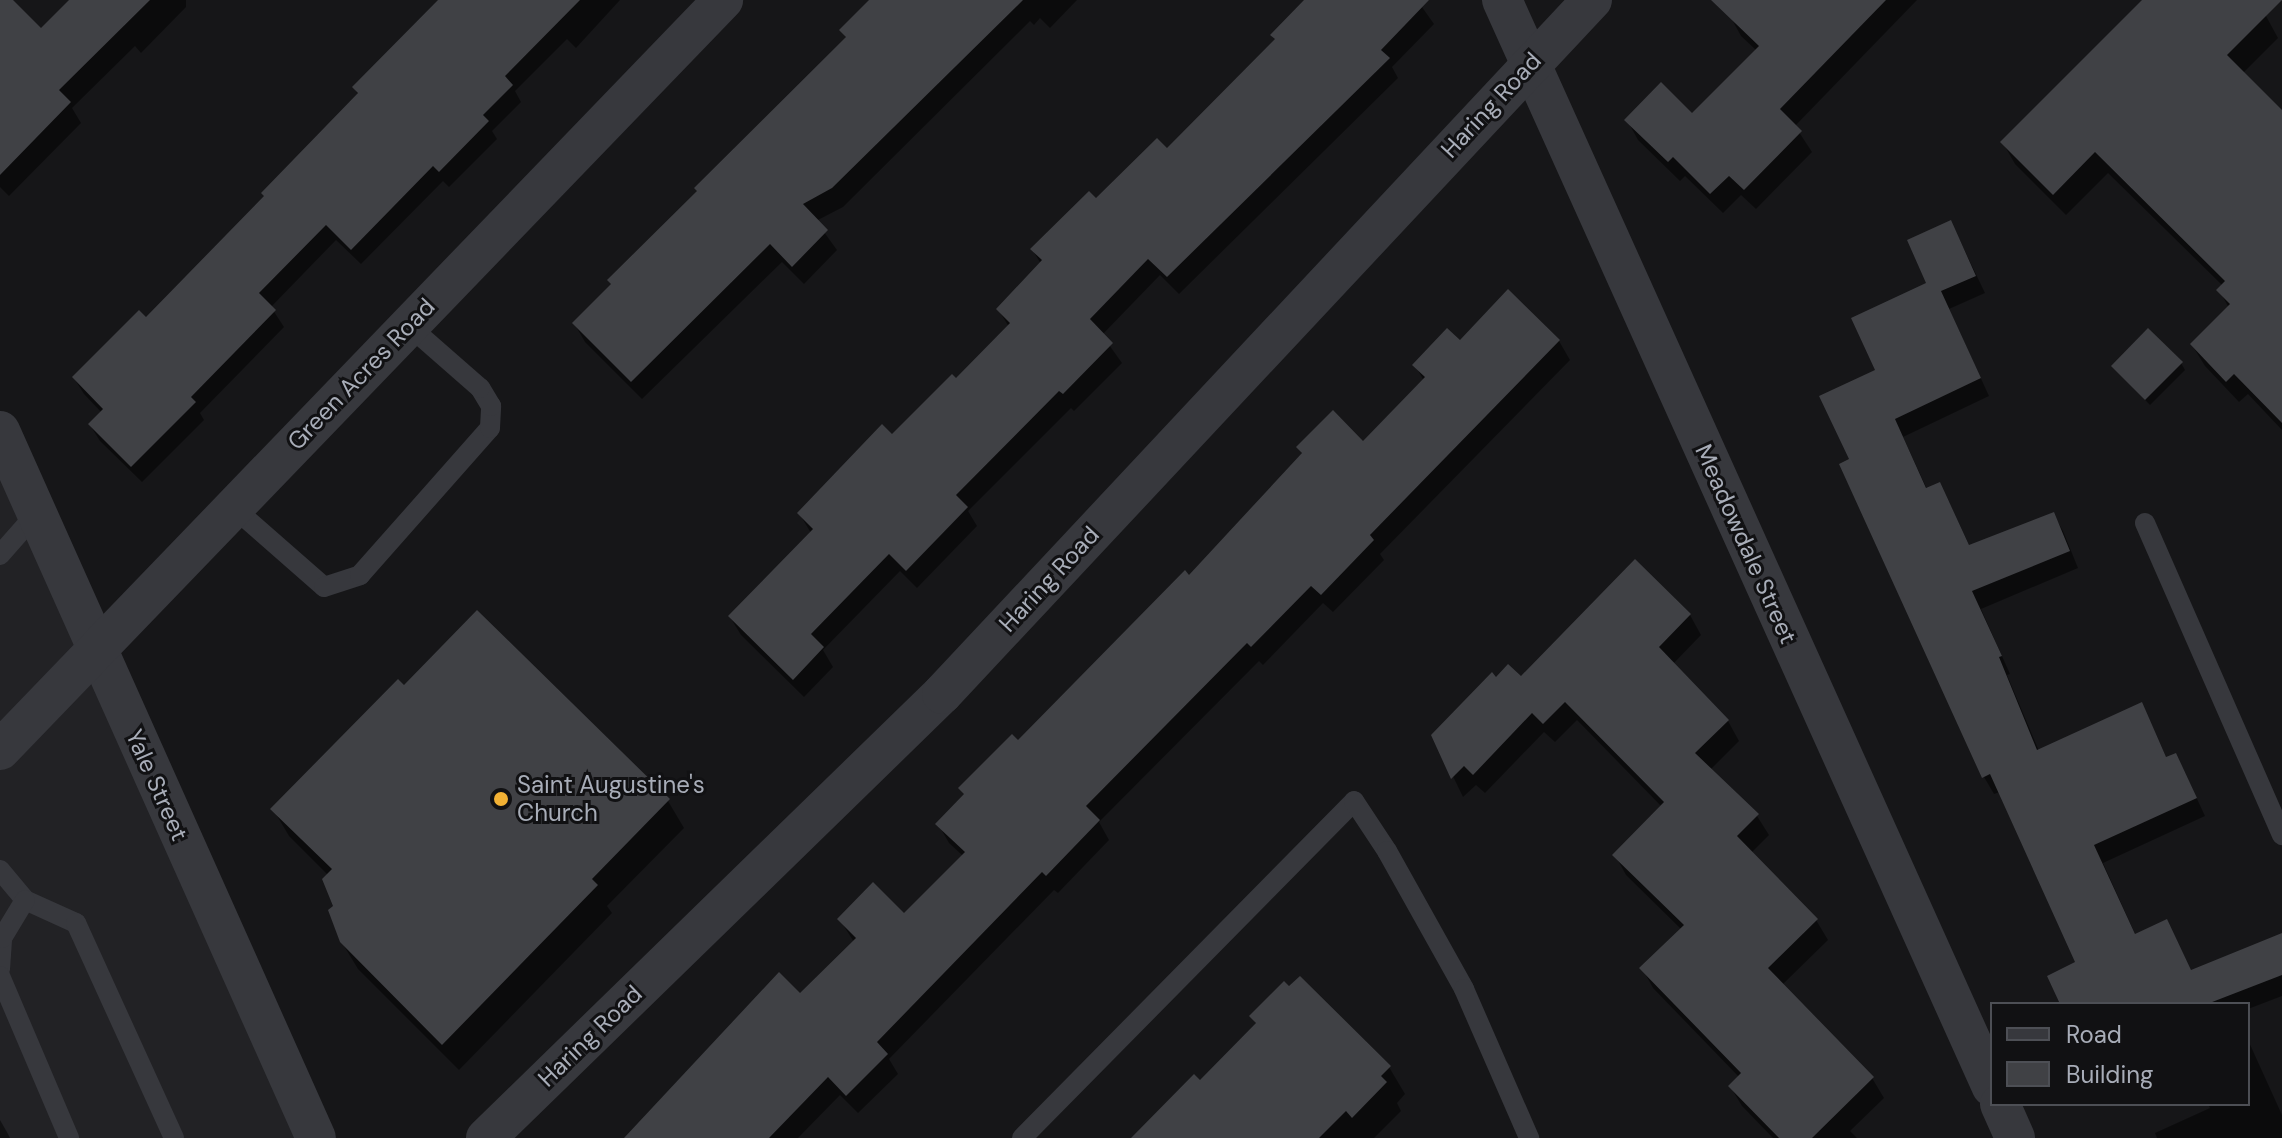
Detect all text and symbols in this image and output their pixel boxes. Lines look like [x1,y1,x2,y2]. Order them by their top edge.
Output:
street label: Haring Road [1435,46,1547,164]
street label: Green Acres Road [281,292,441,456]
street label: Meadowdale Street [1689,440,1803,648]
street label: Haring Road [993,520,1105,638]
street label: Yale Street [120,725,194,845]
place label: Saint Augustine's Church [517,771,705,827]
marker: Saint Augustine's Church [492,790,510,808]
street label: Haring Road [532,979,648,1093]
legend [1990,1002,2250,1106]
text: Road [2066,1019,2122,1050]
text: Building [2066,1059,2153,1090]

